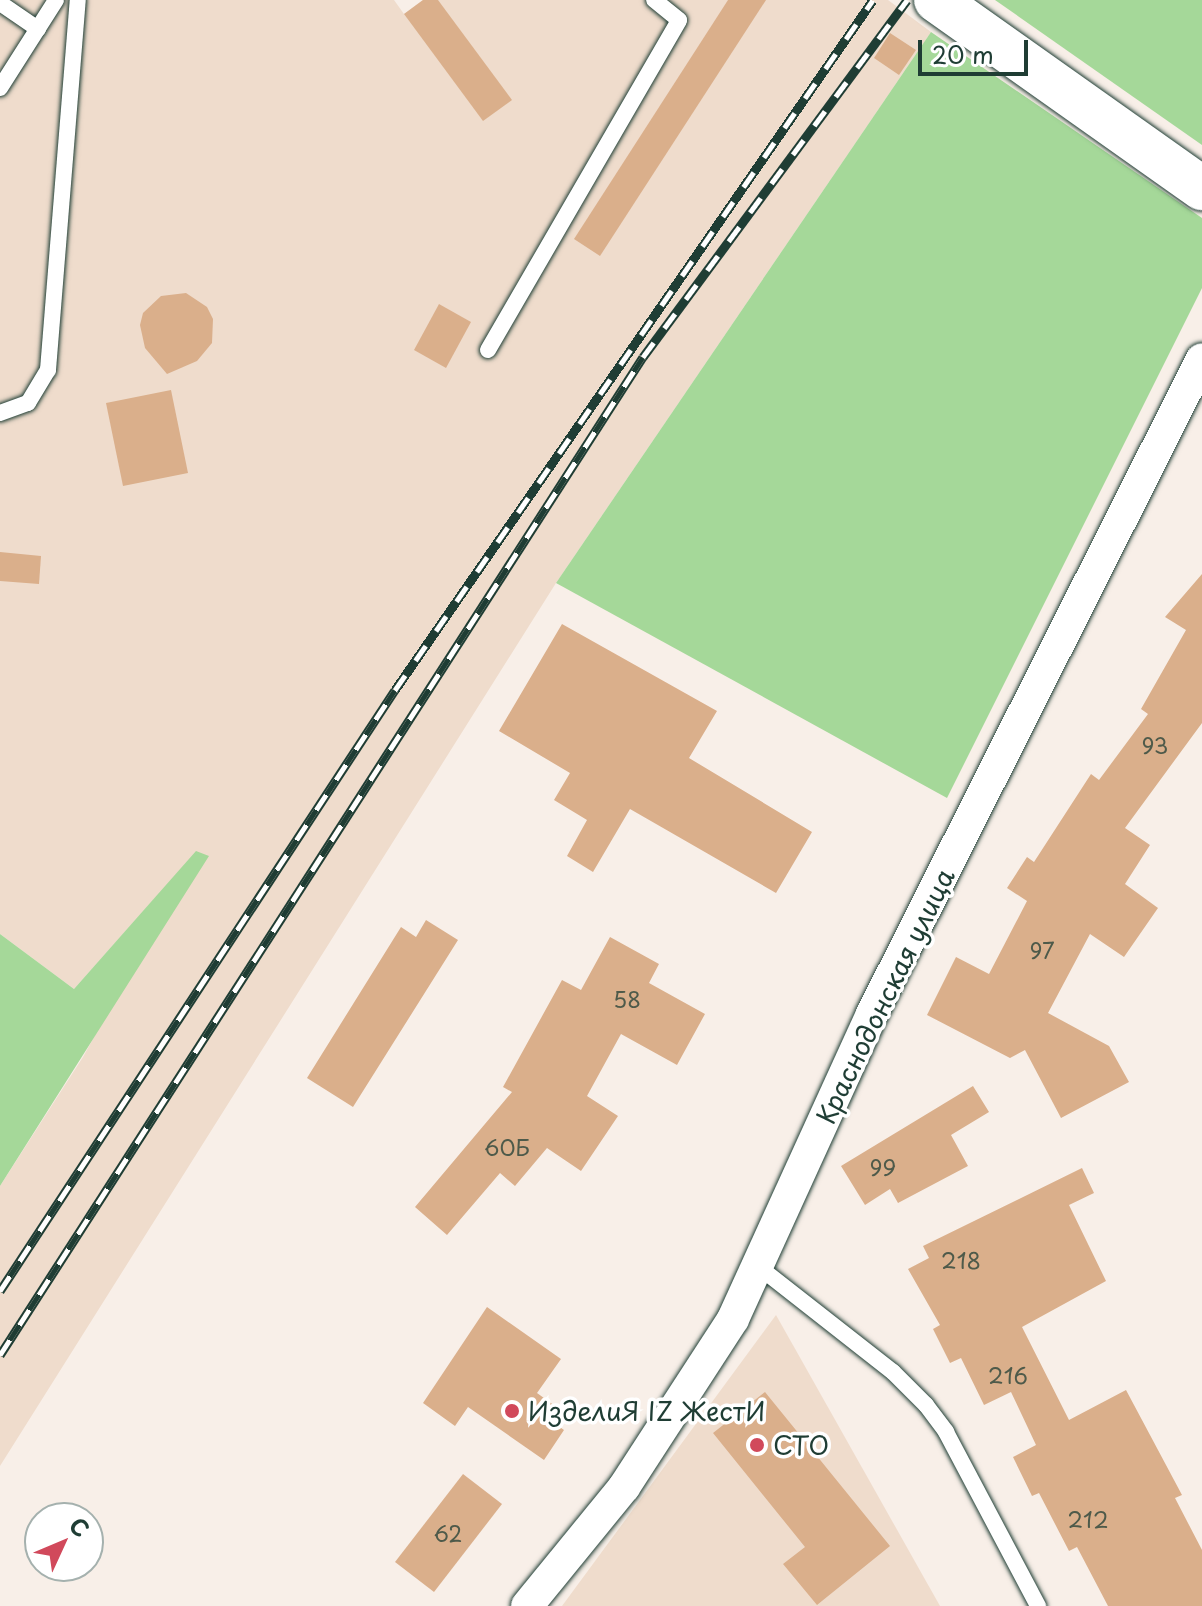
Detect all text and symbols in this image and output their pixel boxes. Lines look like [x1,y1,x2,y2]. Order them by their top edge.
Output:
scale bar [922,24,1032,74]
text: 20 m [932,36,994,72]
house number: 93 [1142,732,1168,758]
street label: Краснодонская улица [809,863,961,1129]
house number: 97 [1030,937,1054,963]
house number: 58 [613,986,641,1012]
house number: 60Б [484,1134,530,1160]
house number: 99 [870,1154,896,1180]
house number: 218 [941,1247,981,1273]
house number: 216 [988,1362,1028,1388]
place label: ИзделиЯ IZ ЖестИ [528,1395,766,1427]
marker: ИзделиЯ IZ ЖестИ [503,1402,521,1420]
place label: СТО [773,1429,829,1461]
marker: СТО [748,1436,766,1454]
north arrow [24,1502,104,1582]
house number: 212 [1067,1506,1109,1532]
text: С [63,1509,98,1544]
house number: 62 [434,1520,462,1546]

